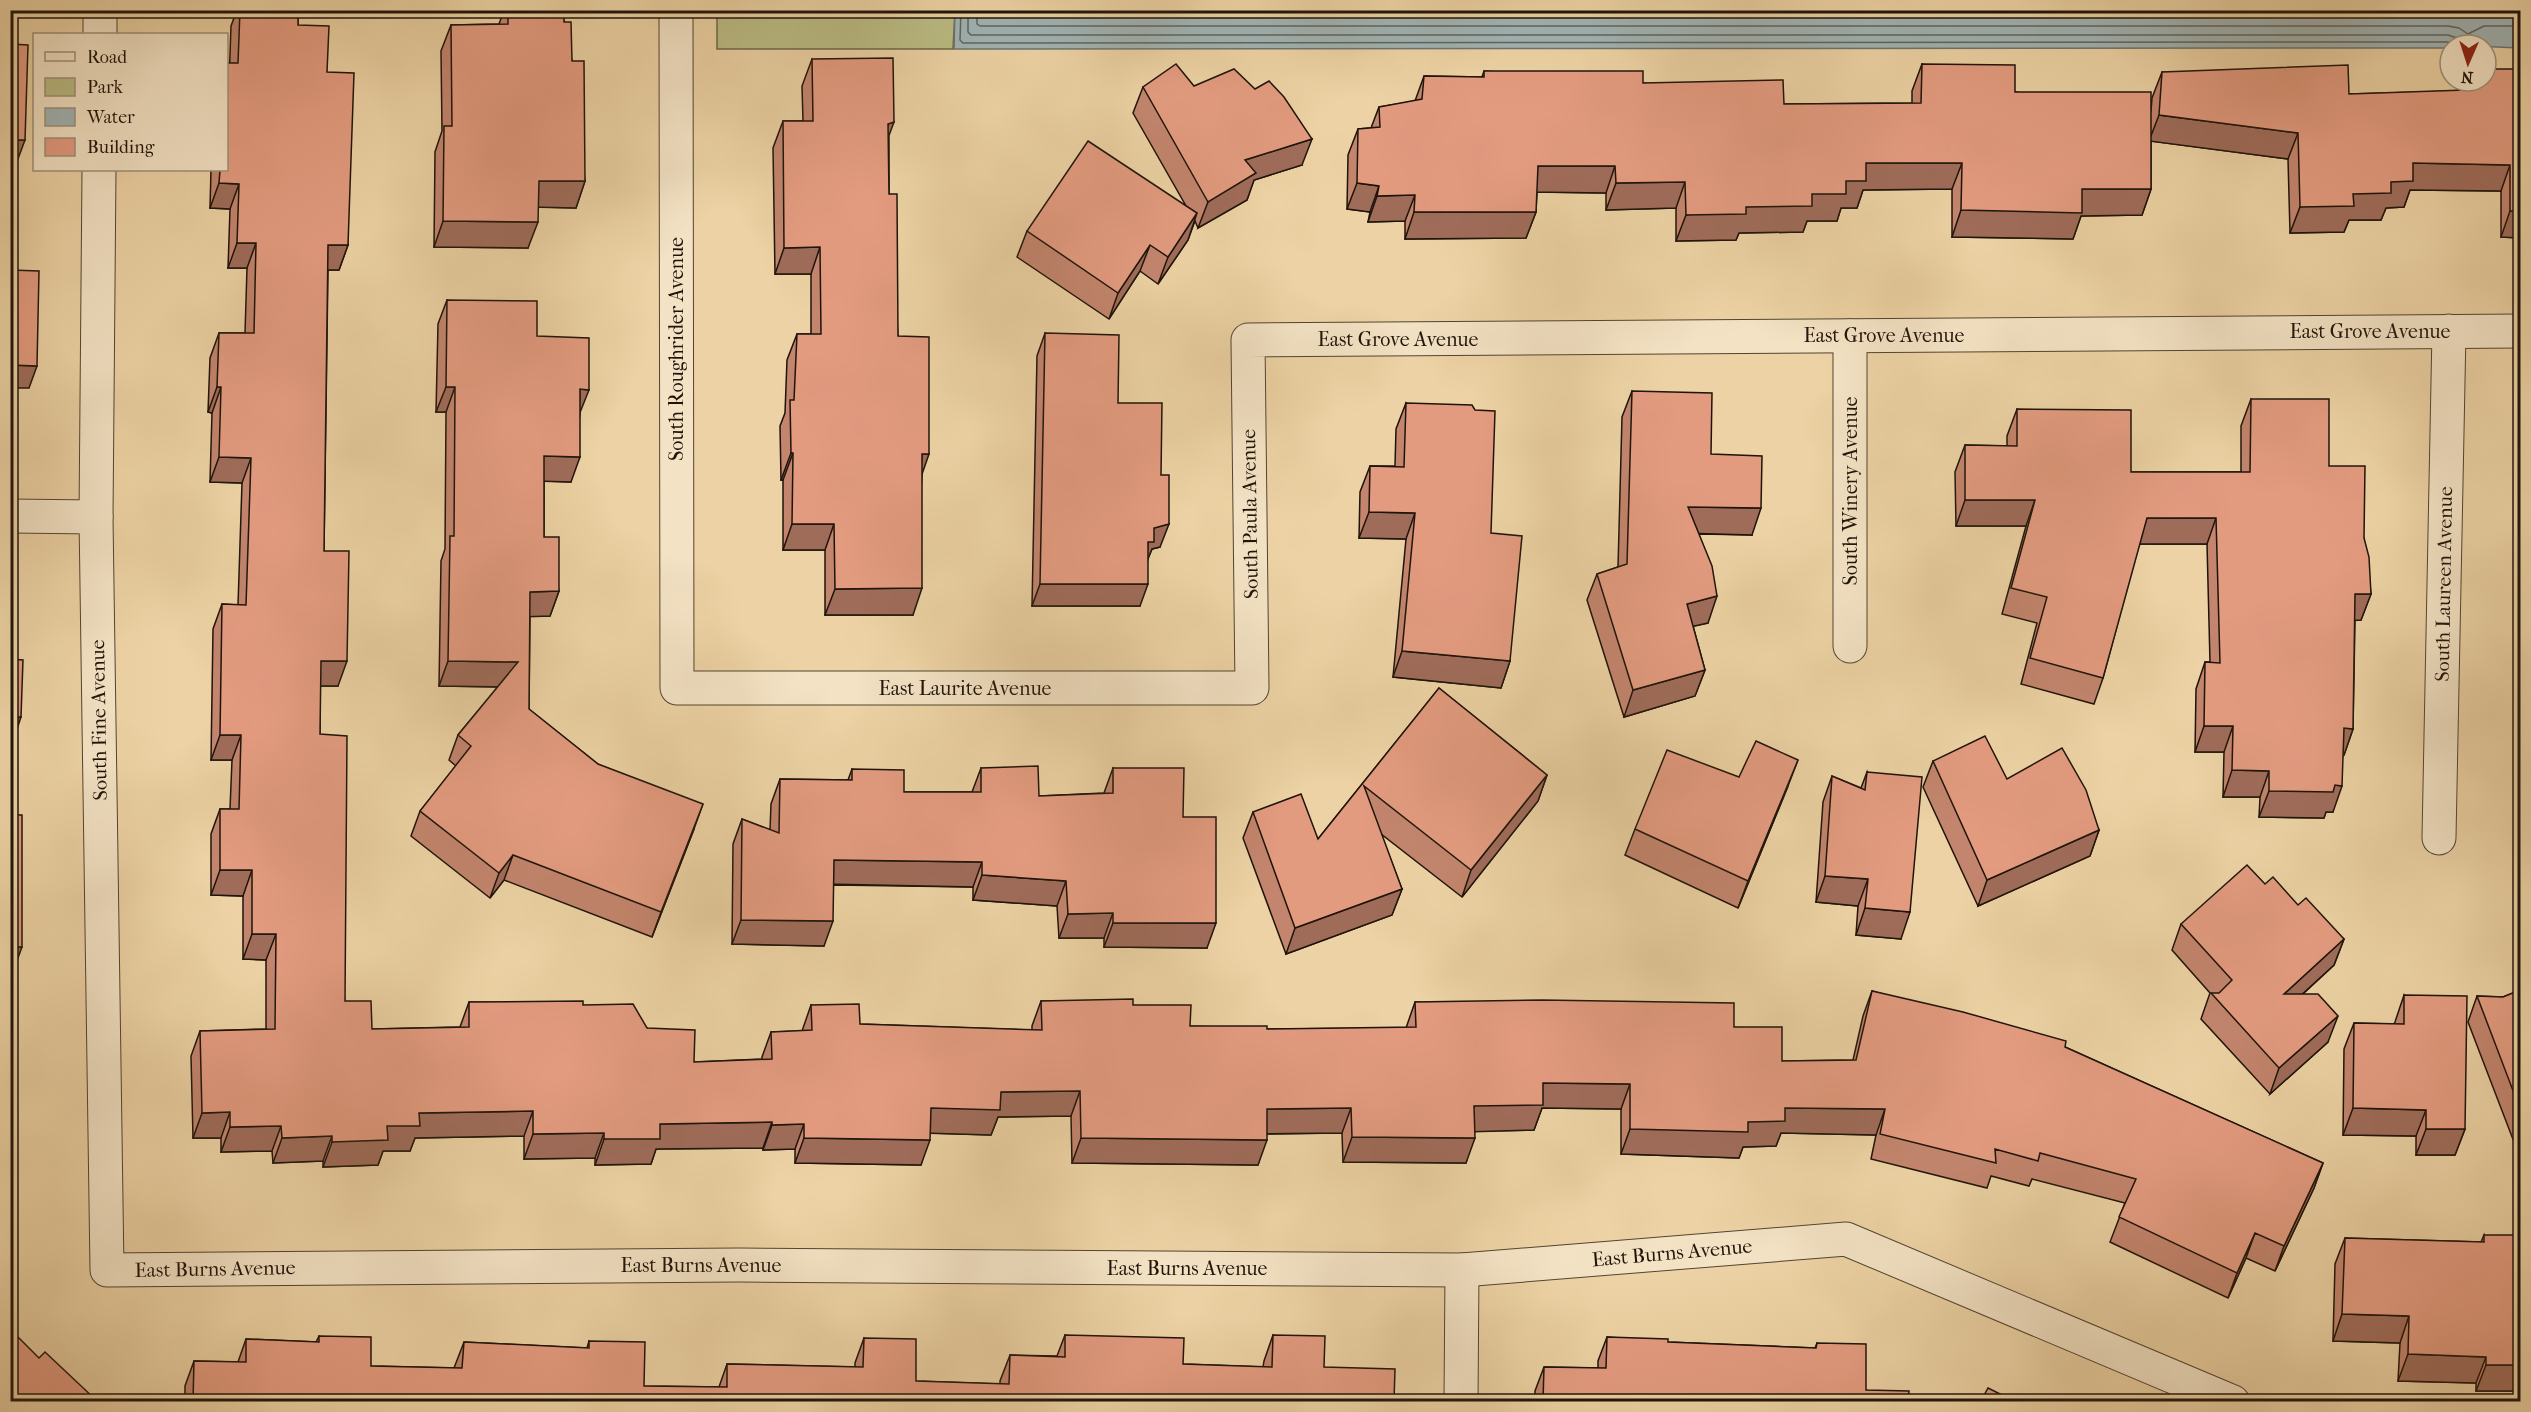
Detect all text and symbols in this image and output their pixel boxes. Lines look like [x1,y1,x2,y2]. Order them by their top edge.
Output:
legend [33,33,228,171]
north arrow [2438,33,2498,93]
text: Road [87,47,127,68]
text: N [2460,68,2474,87]
text: Park [87,77,124,98]
text: Water [86,107,135,128]
text: Building [87,137,155,158]
street label: South Roughrider Avenue [665,237,688,461]
street label: East Grove Avenue [2290,320,2451,343]
street label: East Grove Avenue [1804,324,1965,347]
street label: East Grove Avenue [1318,328,1479,351]
street label: South Winery Avenue [1839,396,1862,586]
street label: South Paula Avenue [1237,429,1263,599]
street label: South Laureen Avenue [2431,486,2457,682]
street label: South Fine Avenue [86,639,112,801]
street label: East Laurite Avenue [878,677,1052,700]
street label: East Burns Avenue [1591,1235,1753,1271]
street label: East Burns Avenue [621,1254,782,1277]
street label: East Burns Avenue [134,1256,296,1282]
street label: East Burns Avenue [1107,1257,1268,1280]

